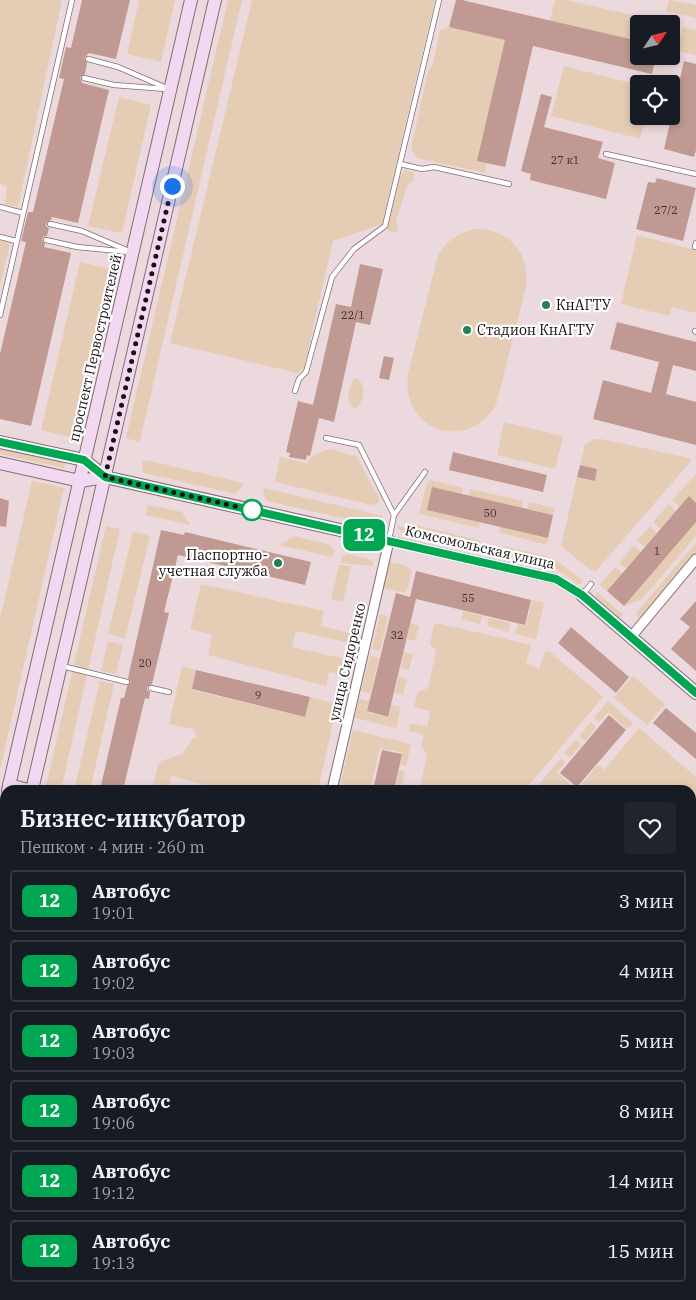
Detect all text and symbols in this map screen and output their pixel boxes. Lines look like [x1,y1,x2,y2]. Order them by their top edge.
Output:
north arrow [630,15,680,65]
map controls [630,15,680,125]
button: locate [630,75,680,125]
house number: 27 к1 [551,153,579,167]
your location [160,174,185,199]
house number: 27/2 [654,203,678,217]
street label: проспект Первостроителей [65,252,125,444]
place label: КнАГТУ [556,296,612,314]
marker: КнАГТУ [540,299,552,311]
house number: 22/1 [341,308,365,322]
place label: Стадион КнАГТУ [477,321,595,339]
marker: Стадион КнАГТУ [461,324,473,336]
unlabelled marker [241,499,263,521]
house number: 50 [483,506,497,520]
line badge: 12 [342,519,386,551]
street label: Комсомольская улица [403,521,557,573]
text: 12 [353,523,375,546]
house number: 1 [654,544,660,558]
place label: Паспортно- учетная служба [159,546,268,580]
marker: Паспортно- учетная служба [272,557,284,569]
house number: 55 [461,591,475,605]
street label: улица Сидоренко [325,601,369,723]
house number: 32 [390,628,404,642]
house number: 20 [138,656,152,670]
house number: 9 [255,688,261,702]
text: Бизнес-инкубатор [20,802,246,834]
button: heart [624,802,676,854]
text: Пешком · 4 мин · 260 m [20,837,205,857]
text: Автобус [92,879,170,903]
text: 12 [39,889,60,912]
text: 3 мин [619,889,674,913]
text: 19:01 [92,903,135,923]
text: Автобус [92,949,170,973]
text: 12 [39,959,60,982]
text: 4 мин [619,959,674,983]
text: 19:02 [92,973,135,993]
text: Автобус [92,1019,170,1043]
text: 12 [39,1029,60,1052]
text: 5 мин [619,1029,674,1053]
text: 19:03 [92,1043,135,1063]
text: Автобус [92,1089,170,1113]
text: 12 [39,1099,60,1122]
text: 8 мин [619,1099,674,1123]
text: 19:06 [92,1113,135,1133]
text: Автобус [92,1159,170,1183]
text: 12 [39,1169,60,1192]
text: 14 мин [607,1169,674,1193]
text: 19:12 [92,1183,135,1203]
text: Автобус [92,1229,170,1253]
text: 12 [39,1239,60,1262]
text: 15 мин [607,1239,674,1263]
text: 19:13 [92,1253,135,1273]

